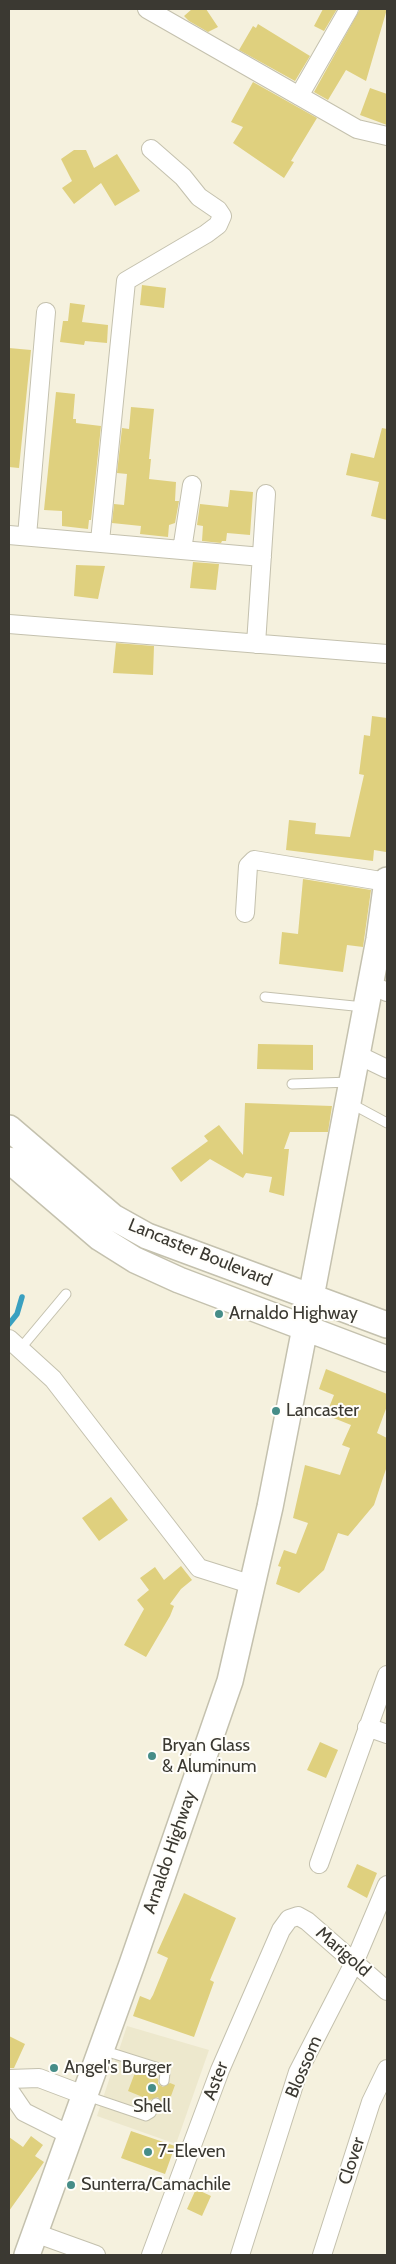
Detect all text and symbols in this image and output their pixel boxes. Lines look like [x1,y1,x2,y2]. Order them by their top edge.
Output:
street label: Lancaster Boulevard [125,1214,275,1292]
place label: Arnaldo Highway [229,1303,358,1325]
marker: Arnaldo Highway [213,1308,225,1320]
place label: Lancaster [286,1400,359,1422]
marker: Lancaster [270,1405,282,1417]
place label: Bryan Glass & Aluminum [162,1735,257,1778]
marker: Bryan Glass & Aluminum [146,1750,158,1762]
street label: Arnaldo Highway [139,1788,201,1916]
street label: Marigold [311,1922,375,1982]
street label: Blossom [281,2033,327,2101]
place label: Angel's Burger [64,2057,171,2079]
street label: Aster [199,2059,233,2103]
marker: Angel's Burger [48,2062,60,2074]
marker: Shell [146,2082,158,2094]
place label: Shell [133,2096,171,2118]
street label: Clover [334,2135,370,2187]
place label: 7-Eleven [158,2141,226,2163]
marker: 7-Eleven [142,2146,154,2158]
place label: Sunterra/Camachile [81,2174,231,2196]
marker: Sunterra/Camachile [65,2179,77,2191]

